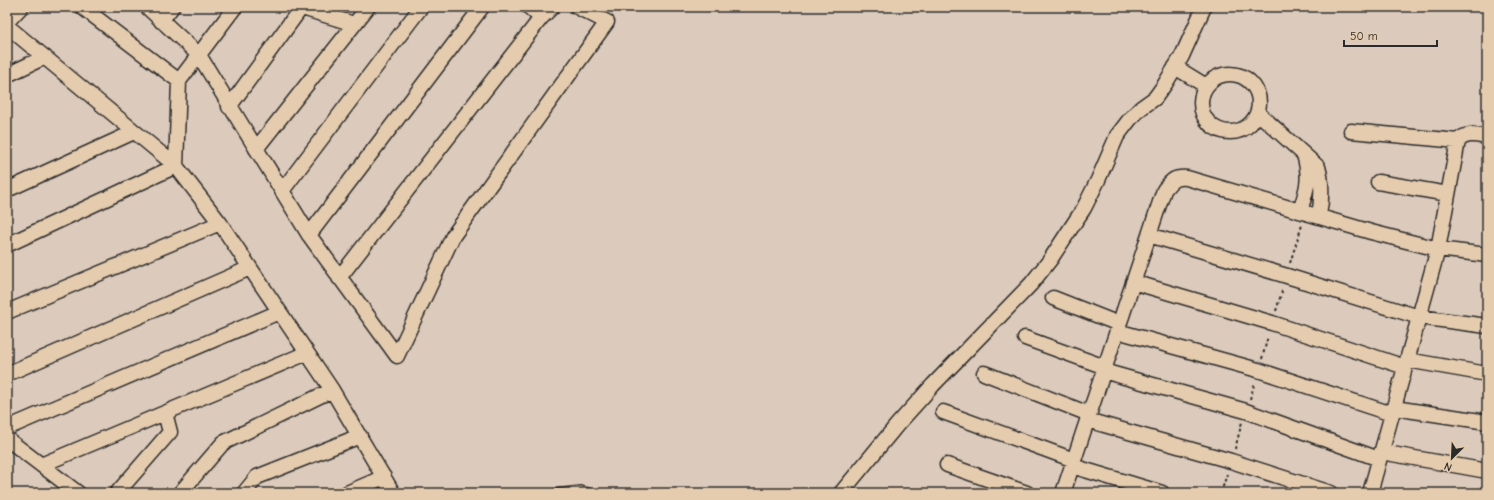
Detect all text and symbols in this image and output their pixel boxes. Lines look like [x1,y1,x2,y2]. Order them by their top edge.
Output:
scale bar [1344,22,1437,48]
text: 50 m [1350,29,1378,43]
north arrow [1432,438,1472,478]
text: N [1442,459,1454,474]

